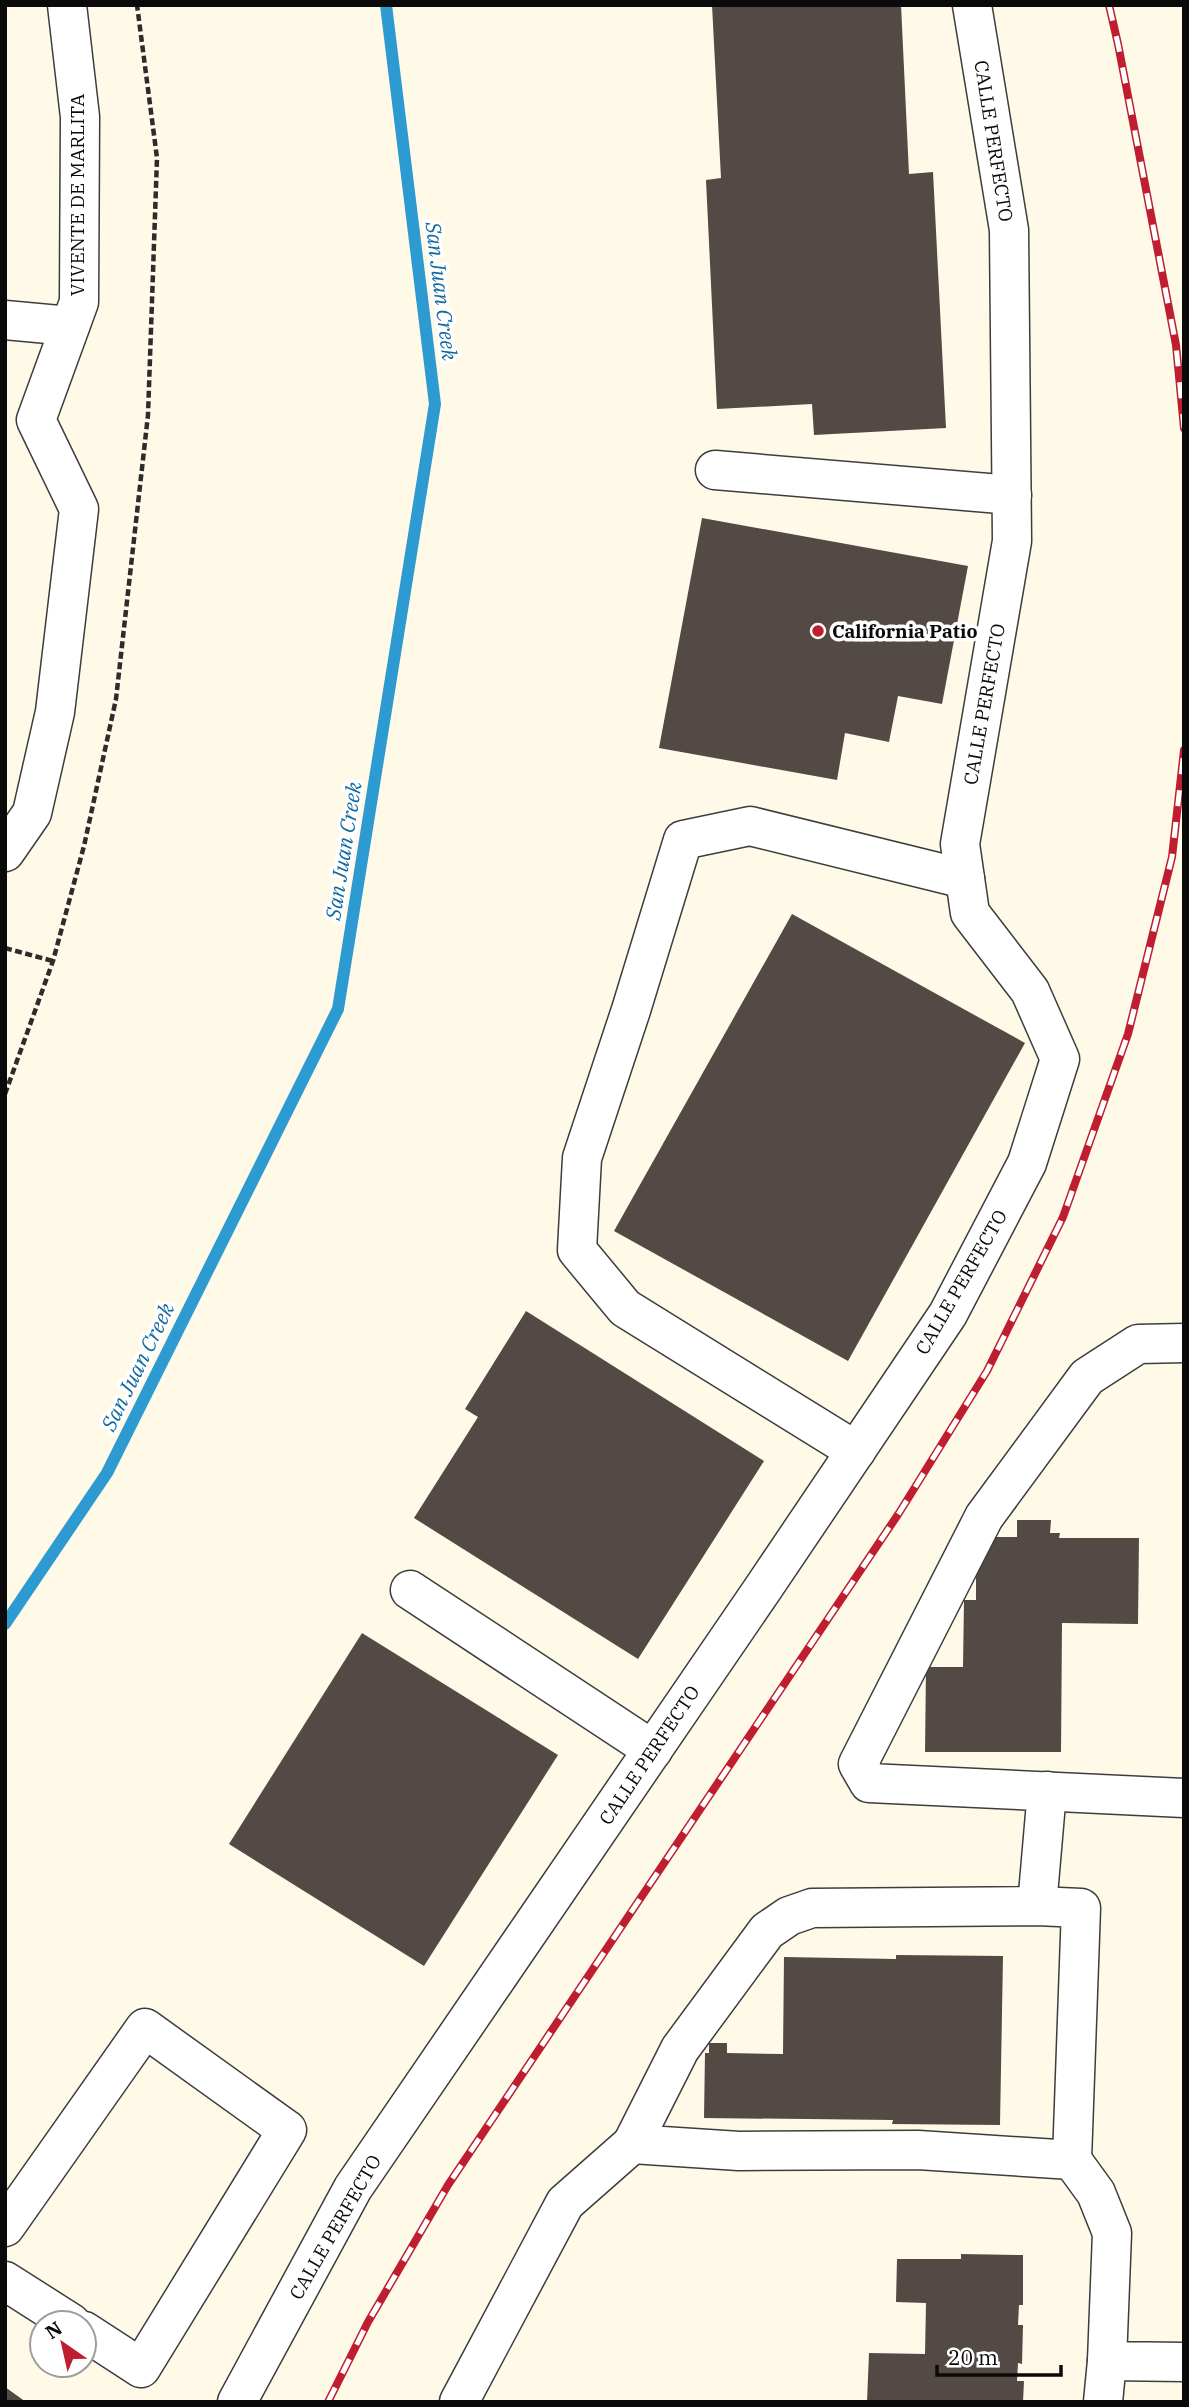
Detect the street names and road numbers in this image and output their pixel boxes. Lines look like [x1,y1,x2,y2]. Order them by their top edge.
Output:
street label: CALLE PERFECTO [969,58,1019,224]
street label: VIVENTE DE MARLITA [65,94,89,296]
street label: CALLE PERFECTO [958,622,1010,786]
street label: CALLE PERFECTO [910,1205,1012,1359]
street label: CALLE PERFECTO [593,1681,705,1829]
street label: CALLE PERFECTO [284,2150,386,2304]

